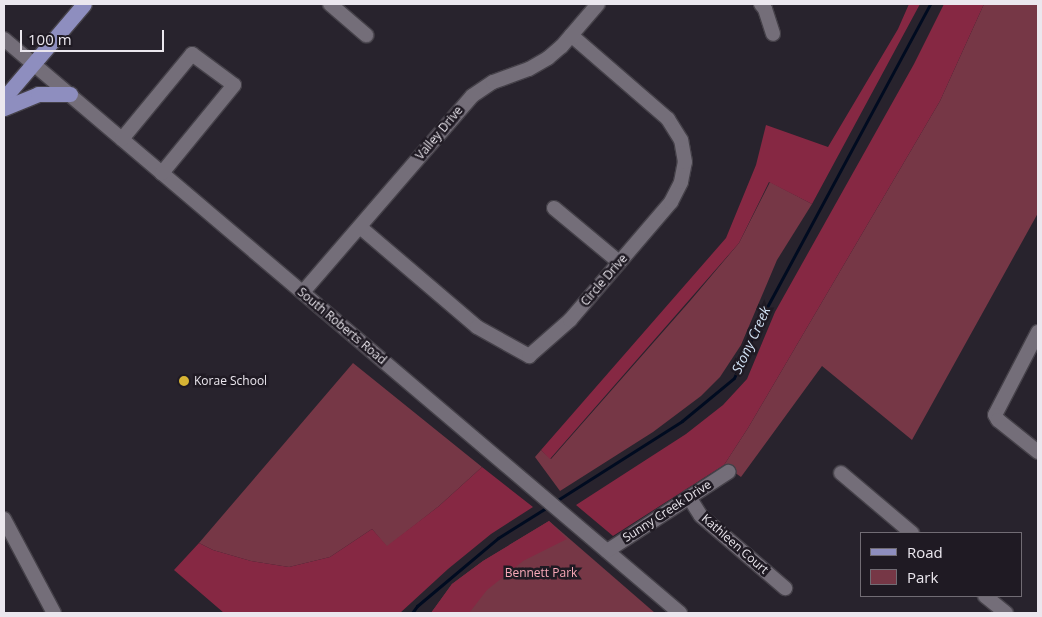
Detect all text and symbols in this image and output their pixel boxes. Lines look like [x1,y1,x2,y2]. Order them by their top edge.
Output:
scale bar [22,20,166,52]
text: 100 m [28,29,72,49]
street label: Valley Drive [413,103,465,163]
street label: Circle Drive [578,251,630,309]
street label: South Roberts Road [295,285,389,367]
water label: Stony Creek [728,304,774,376]
place label: Korae School [194,374,267,388]
marker: Korae School [178,375,190,387]
street label: Sunny Creek Drive [620,477,714,545]
street label: Kathleen Court [699,511,771,577]
legend [860,532,1022,597]
text: Road [907,542,943,562]
park label: Bennett Park [505,566,577,580]
text: Park [907,567,938,587]

